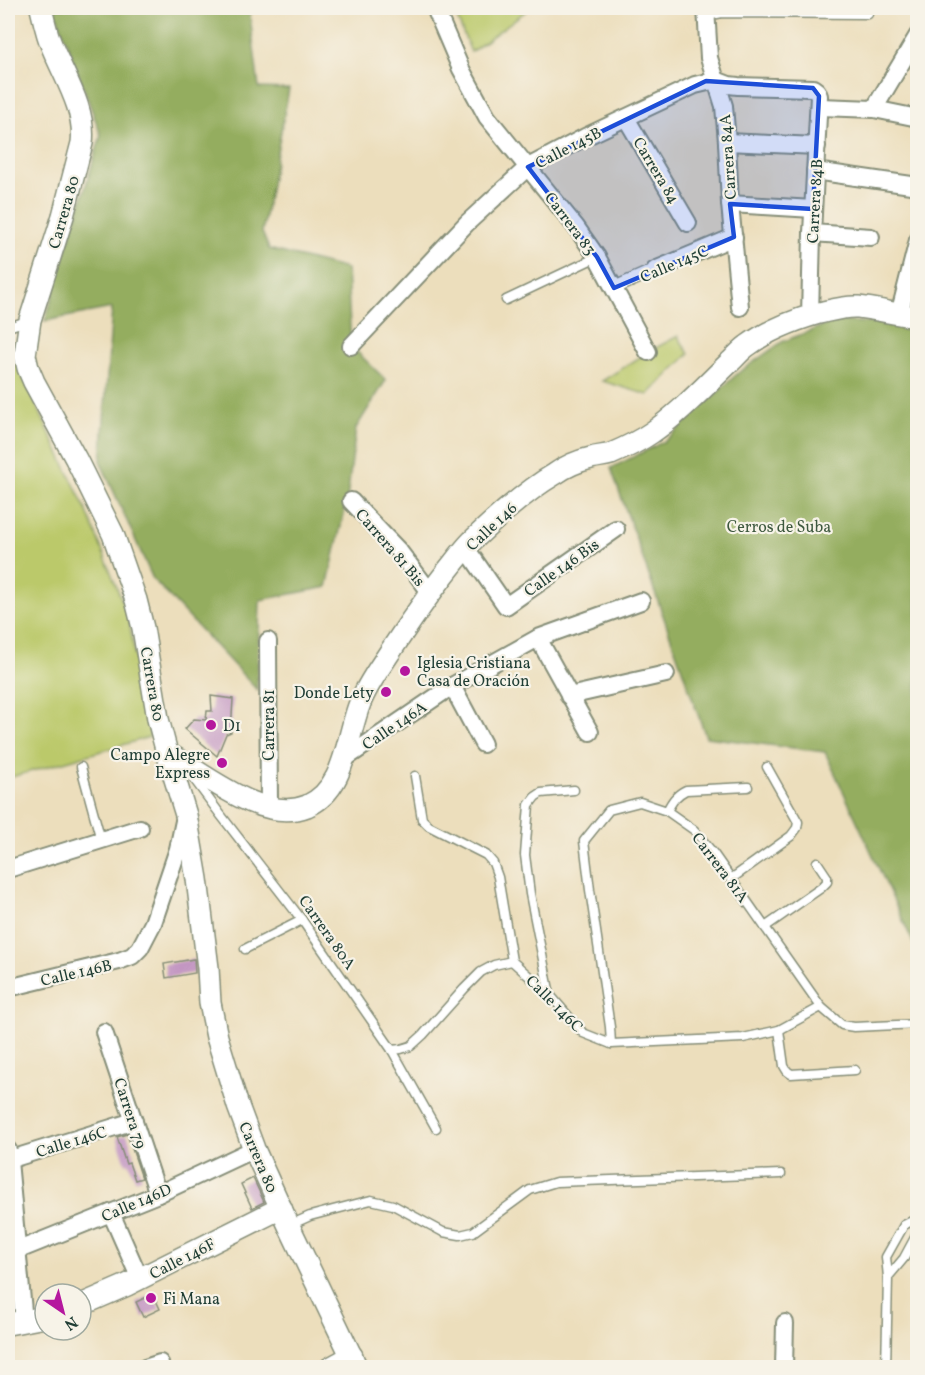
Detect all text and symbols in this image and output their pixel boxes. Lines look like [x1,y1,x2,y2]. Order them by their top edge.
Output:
street label: Carrera 84A [715,113,743,200]
street label: Calle 145B [532,123,606,175]
street label: Carrera 84 [627,133,684,209]
street label: Carrera 84B [803,158,829,244]
street label: Carrera 80 [44,173,86,252]
street label: Carrera 83 [538,188,600,260]
street label: Calle 145C [637,241,712,289]
street label: Calle 146 [462,498,523,557]
street label: Carrera 81 Bis [350,505,430,592]
park label: Cerros de Suba [727,517,831,539]
street label: Calle 146 Bis [520,535,604,603]
street label: Carrera 80 [134,645,168,723]
place label: Iglesia Cristiana Casa de Oración [417,653,531,693]
marker: Iglesia Cristiana Casa de Oración [398,664,412,678]
place label: Donde Lety [294,683,374,705]
marker: Donde Lety [379,685,393,699]
street label: Carrera 81 [259,689,281,761]
street label: Calle 146A [358,697,432,756]
place label: D1 [223,716,241,738]
marker: D1 [204,718,218,732]
place label: Campo Alegre Express [110,745,210,785]
marker: Campo Alegre Express [215,756,229,770]
street label: Carrera 81A [686,828,753,908]
street label: Carrera 80A [293,891,360,975]
street label: Calle 146B [39,955,114,993]
street label: Calle 146C [520,971,587,1038]
street label: Carrera 79 [107,1075,151,1152]
street label: Carrera 80 [232,1119,282,1197]
street label: Calle 146C [34,1122,110,1164]
street label: Calle 146D [98,1179,175,1228]
street label: Calle 146F [146,1234,220,1286]
north arrow [33,1282,93,1342]
place label: Fi Mana [163,1289,220,1311]
marker: Fi Mana [144,1291,158,1305]
text: N [59,1310,82,1335]

